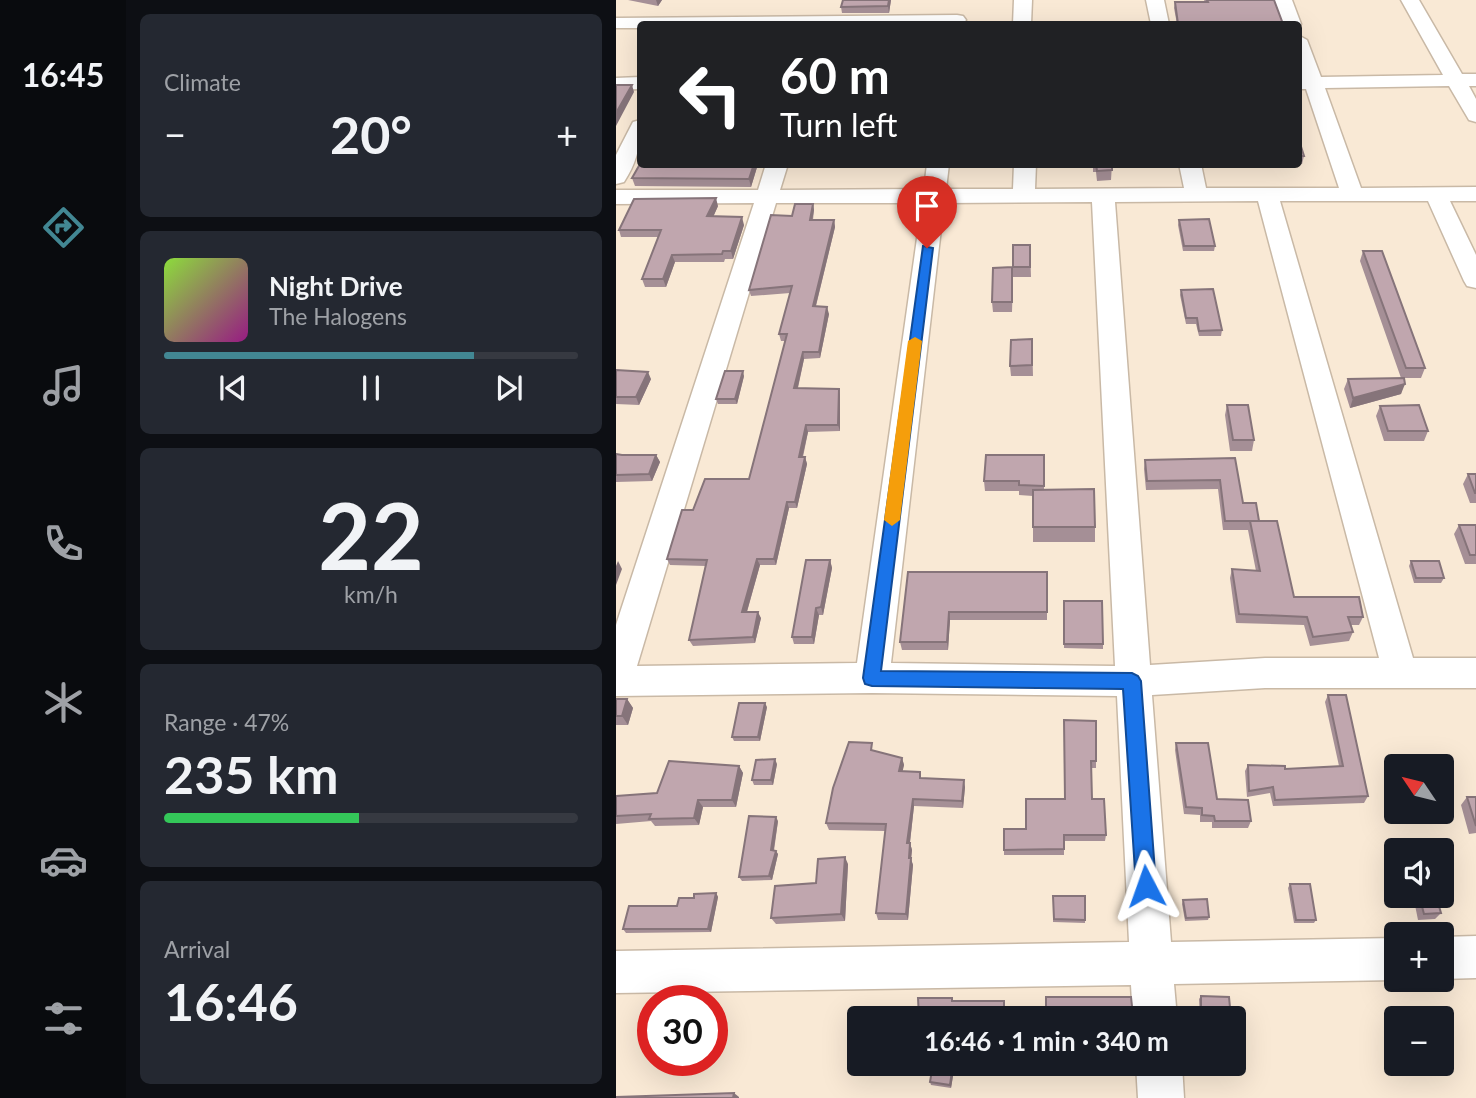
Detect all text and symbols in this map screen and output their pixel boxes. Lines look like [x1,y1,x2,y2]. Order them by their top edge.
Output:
text: 60 m [780,46,890,104]
icon: left [665,49,756,140]
text: 16:45 [22,55,104,94]
text: Climate [164,68,241,96]
text: 20° [330,103,412,165]
text: Turn left [780,105,897,144]
text: − [164,111,186,157]
text: + [556,111,578,157]
pin [897,176,957,248]
icon: arrive [908,187,946,225]
icon: directions [39,203,88,252]
text: Night Drive [269,270,403,302]
text: The Halogens [269,302,407,330]
icon: music [39,361,88,410]
icon: previous [214,369,252,407]
icon: pause [352,369,390,407]
icon: next [490,369,528,407]
text: 22 [318,480,424,589]
icon: phone [39,519,88,568]
text: km/h [344,580,398,608]
icon: climate [39,678,88,727]
text: Range · 47% [164,708,289,736]
text: 235 km [164,743,338,805]
north arrow [1384,754,1454,824]
map controls [1384,754,1454,1076]
icon: car [39,836,88,885]
button: sound [1384,838,1454,908]
position arrow [1109,849,1183,923]
button: + [1384,922,1454,992]
text: Arrival [164,935,230,963]
text: 16:46 [164,970,298,1032]
speed limit sign: 30 [637,985,728,1076]
icon: filters [39,994,88,1043]
button: − [1384,1006,1454,1076]
text: 16:46 · 1 min · 340 m [924,1025,1169,1057]

